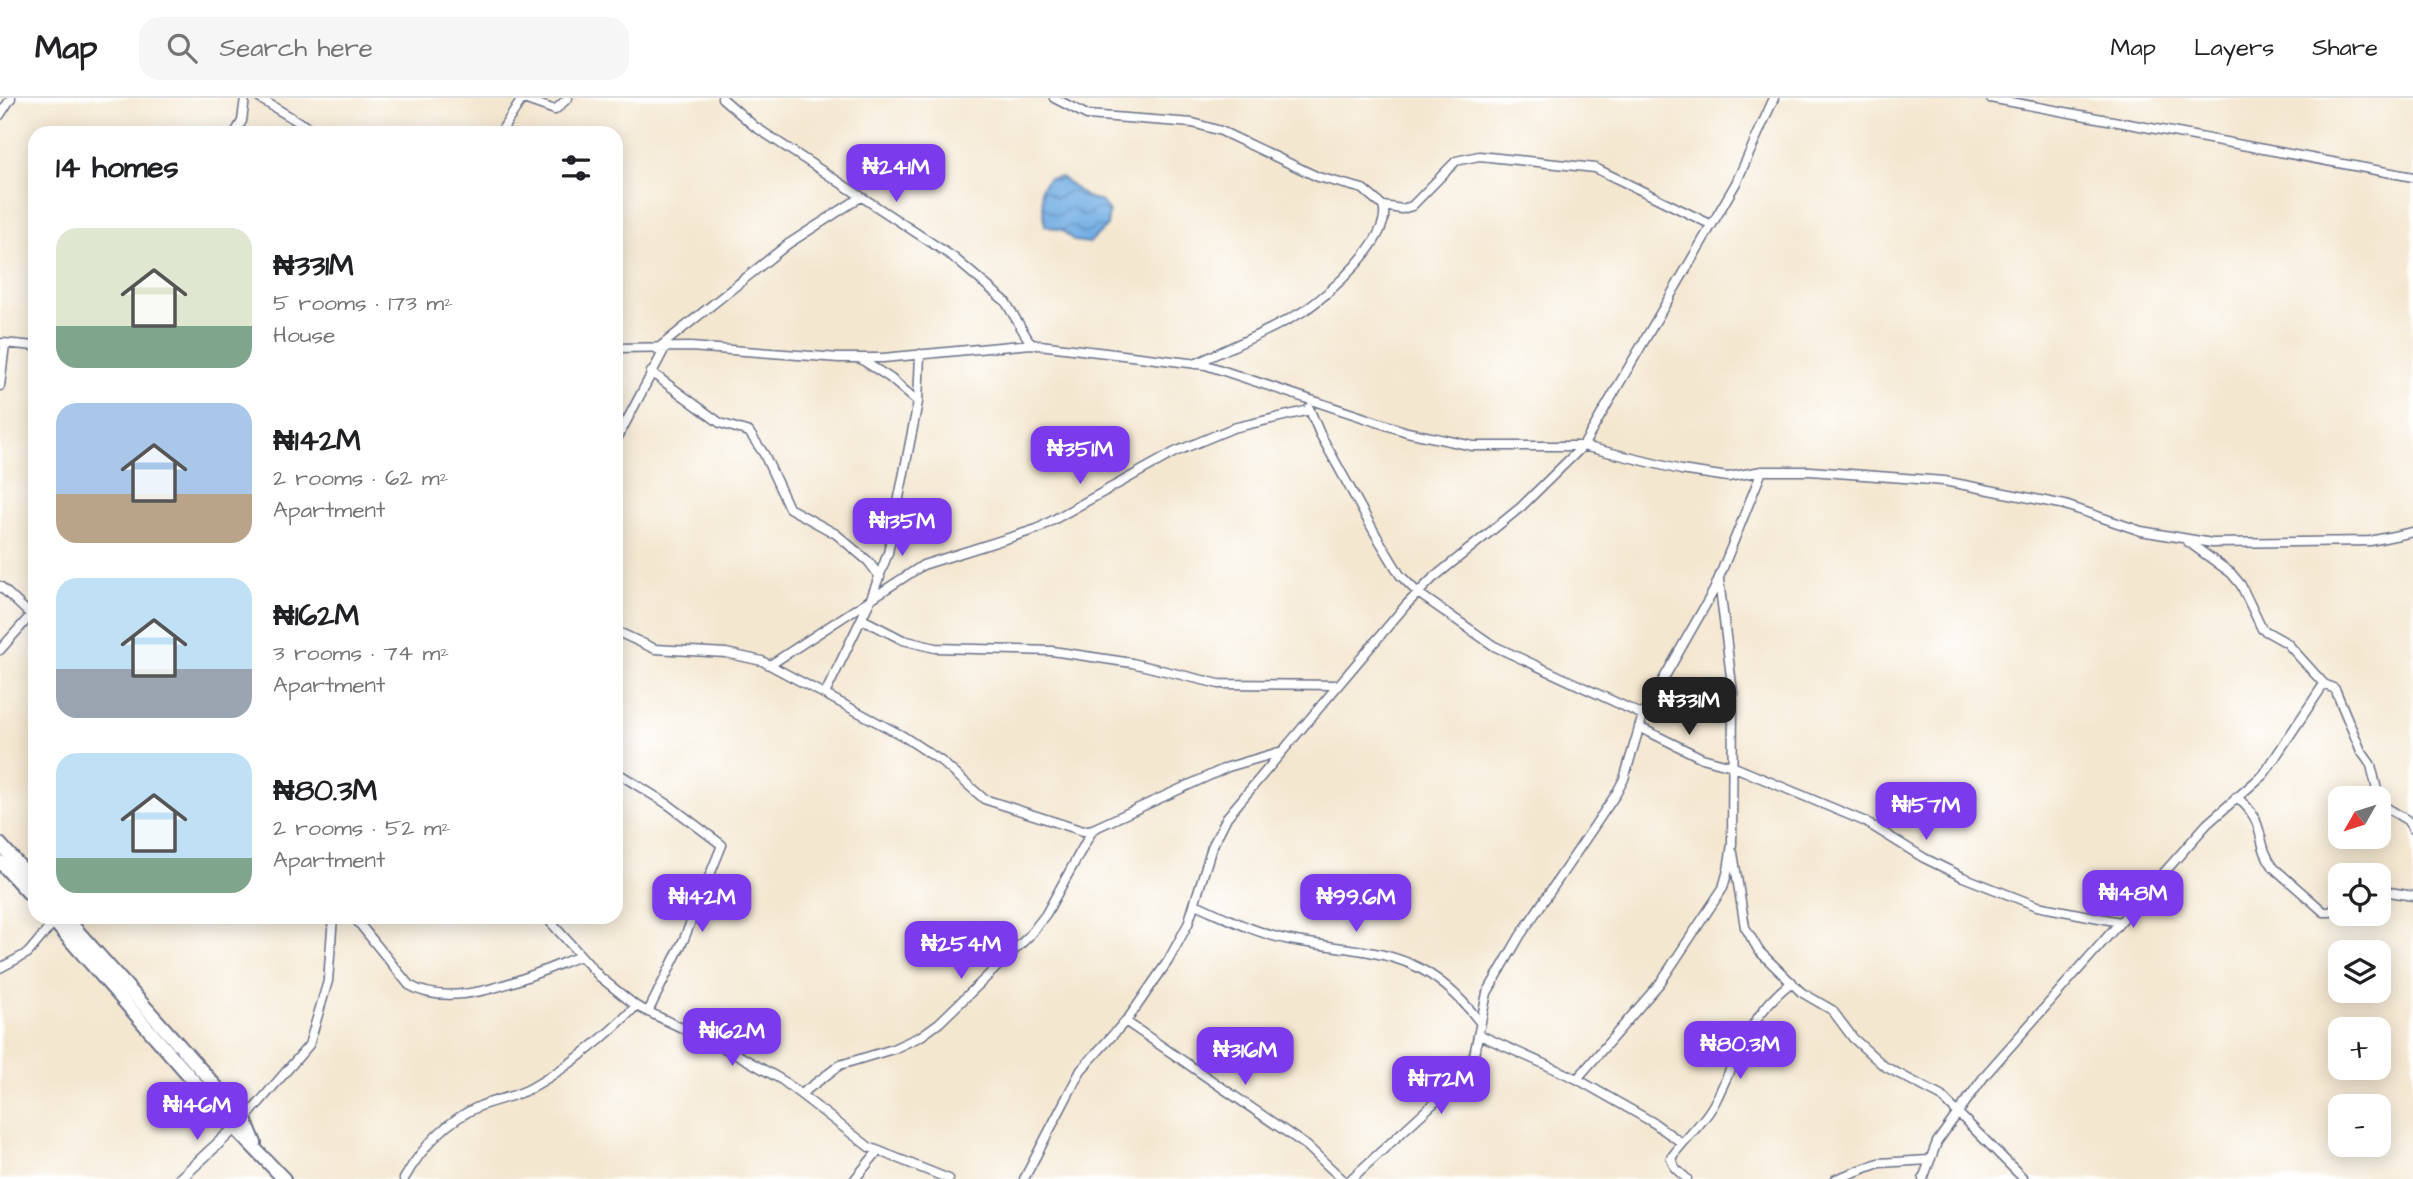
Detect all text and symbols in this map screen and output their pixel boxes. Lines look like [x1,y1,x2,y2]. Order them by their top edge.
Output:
search box [139,17,629,80]
text: Map [35,25,97,71]
icon: search [163,29,201,67]
text: Search here [219,30,373,66]
text: Map [2111,31,2156,65]
text: Layers [2194,31,2274,65]
text: Share [2312,31,2378,65]
pin: ₦241M [847,144,945,204]
text: 14 homes [56,147,179,189]
icon: filters [557,149,595,187]
text: ₦241M [862,151,930,183]
text: ₦331M [273,245,354,287]
icon: home [112,256,196,340]
text: 5 rooms · 173 m² [273,287,453,319]
text: House [273,319,336,351]
text: ₦142M [273,420,361,462]
pin: ₦351M [1031,426,1129,486]
icon: home [112,431,196,515]
text: ₦351M [1047,433,1113,465]
text: 2 rooms · 62 m² [273,462,448,494]
text: Apartment [273,494,385,526]
pin: ₦135M [853,498,951,558]
text: ₦135M [869,505,935,537]
text: ₦162M [273,595,359,637]
icon: home [112,606,196,690]
text: 3 rooms · 74 m² [273,637,449,669]
text: Apartment [273,669,385,701]
pin: ₦331M [1640,678,1738,737]
text: ₦331M [1658,684,1720,716]
text: ₦80.3M [273,770,377,812]
icon: home [112,781,196,865]
pin: ₦157M [1877,782,1975,842]
north arrow [2328,786,2390,849]
map controls [2328,786,2391,1157]
text: ₦157M [1891,789,1961,821]
text: 2 rooms · 52 m² [273,812,450,844]
text: Apartment [273,844,385,876]
button: locate [2328,863,2391,926]
pin: ₦148M [2084,870,2182,930]
pin: ₦142M [653,874,751,934]
pin: ₦99.6M [1299,874,1413,934]
text: ₦148M [2098,877,2168,909]
text: ₦142M [668,881,736,913]
text: ₦99.6M [1316,881,1396,913]
pin: ₦254M [912,922,1010,981]
text: ₦254M [921,928,1001,960]
button: layers [2328,940,2391,1003]
pin: ₦162M [683,1009,781,1068]
text: ₦162M [699,1015,765,1047]
button: + [2328,1017,2391,1080]
pin: ₦80.3M [1683,1021,1797,1081]
pin: ₦316M [1196,1028,1294,1087]
text: ₦80.3M [1700,1028,1780,1060]
text: ₦316M [1213,1034,1277,1066]
pin: ₦172M [1392,1056,1490,1116]
text: ₦172M [1408,1063,1474,1095]
pin: ₦146M [148,1082,246,1142]
text: ₦146M [163,1089,231,1121]
button: − [2328,1094,2391,1157]

